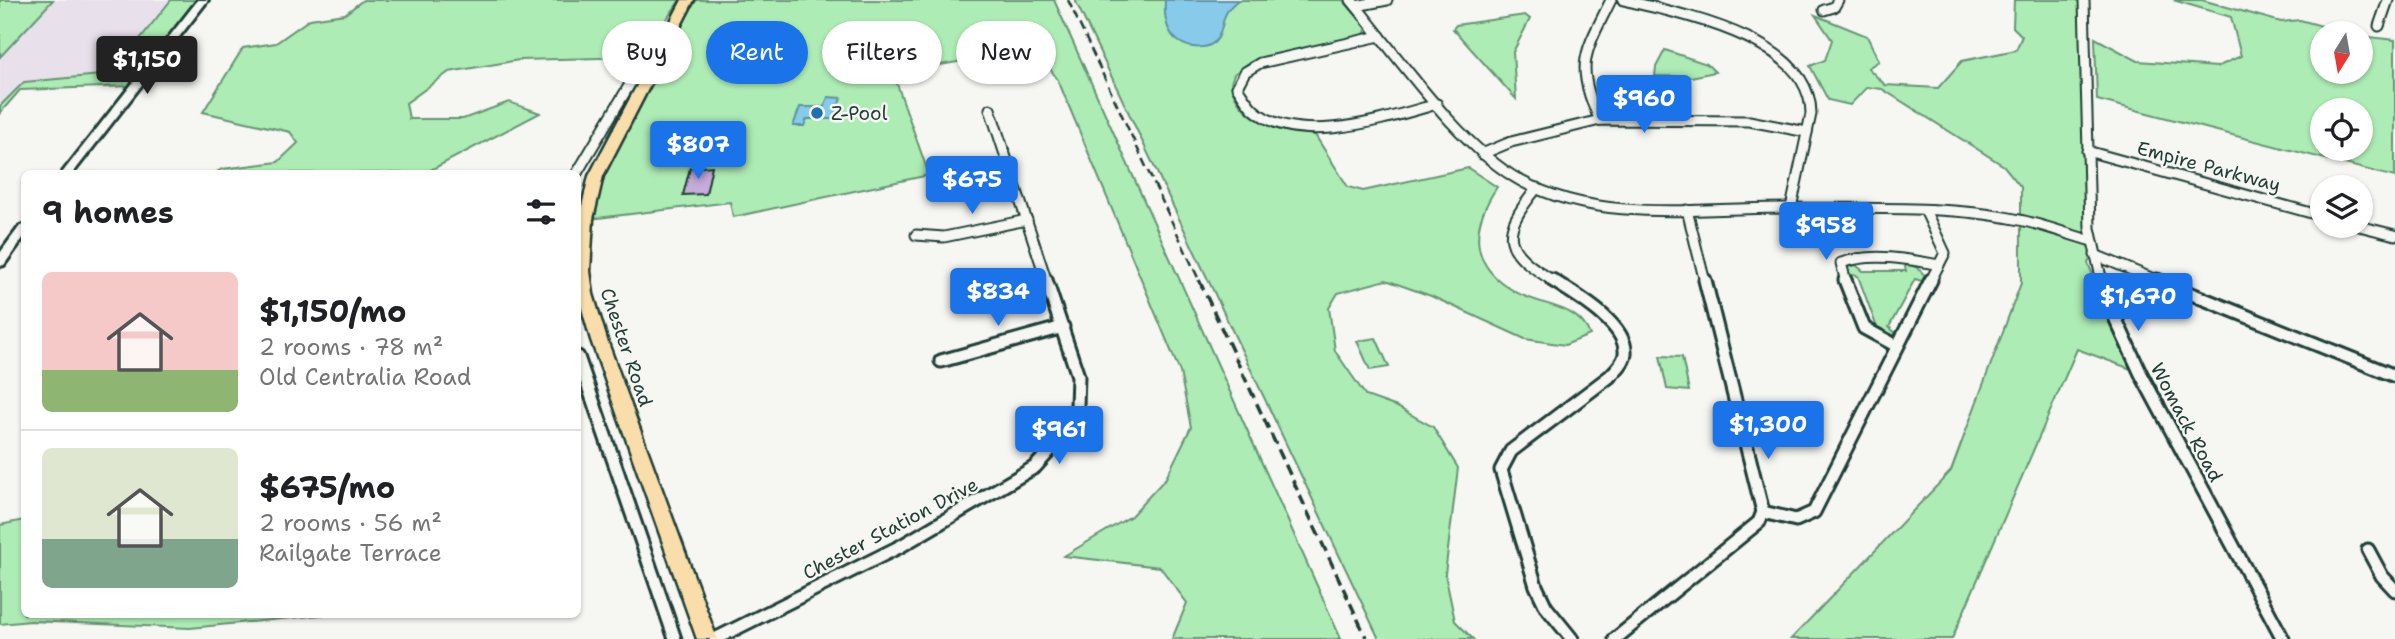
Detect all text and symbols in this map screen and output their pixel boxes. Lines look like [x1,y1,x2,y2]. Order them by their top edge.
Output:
chip: Buy [602,21,692,84]
chip: Rent [706,21,808,84]
chip: Filters [822,21,942,84]
chip: New [956,21,1056,84]
north arrow [2310,21,2373,84]
map controls [2310,21,2373,238]
pin: $1,150 [90,36,204,96]
text: $1,150 [112,44,182,74]
pin: $960 [1603,76,1685,135]
text: $960 [1612,83,1676,113]
button: locate [2310,98,2373,161]
place label: Z-Pool [831,101,888,126]
marker: Z-Pool [809,105,825,121]
pin: $807 [657,122,739,181]
text: $807 [666,129,730,159]
street label: Empire Parkway [2134,135,2283,198]
pin: $675 [931,156,1013,216]
text: $675 [942,164,1002,194]
button: layers [2310,175,2373,238]
text: 9 homes [42,192,174,233]
icon: filters [522,193,560,231]
pin: $958 [1785,202,1867,262]
text: $958 [1795,210,1857,240]
pin: $834 [957,268,1039,328]
pin: $1,670 [2081,274,2195,333]
text: $834 [966,276,1030,306]
text: $1,670 [2099,281,2177,311]
street label: Chester Road [595,285,659,410]
text: $1,150/mo [259,291,406,332]
icon: home [98,300,182,384]
text: 2 rooms · 78 m² [259,332,443,362]
street label: Womack Road [2145,358,2228,486]
text: Old Centralia Road [259,362,471,392]
pin: $1,300 [1711,402,1825,461]
pin: $961 [1018,406,1100,466]
text: $1,300 [1729,409,1807,439]
text: $961 [1031,414,1087,444]
text: $675/mo [259,467,395,508]
street label: Chester Station Drive [798,472,982,585]
icon: home [98,476,182,560]
text: 2 rooms · 56 m² [259,508,442,538]
text: Railgate Terrace [259,538,442,568]

